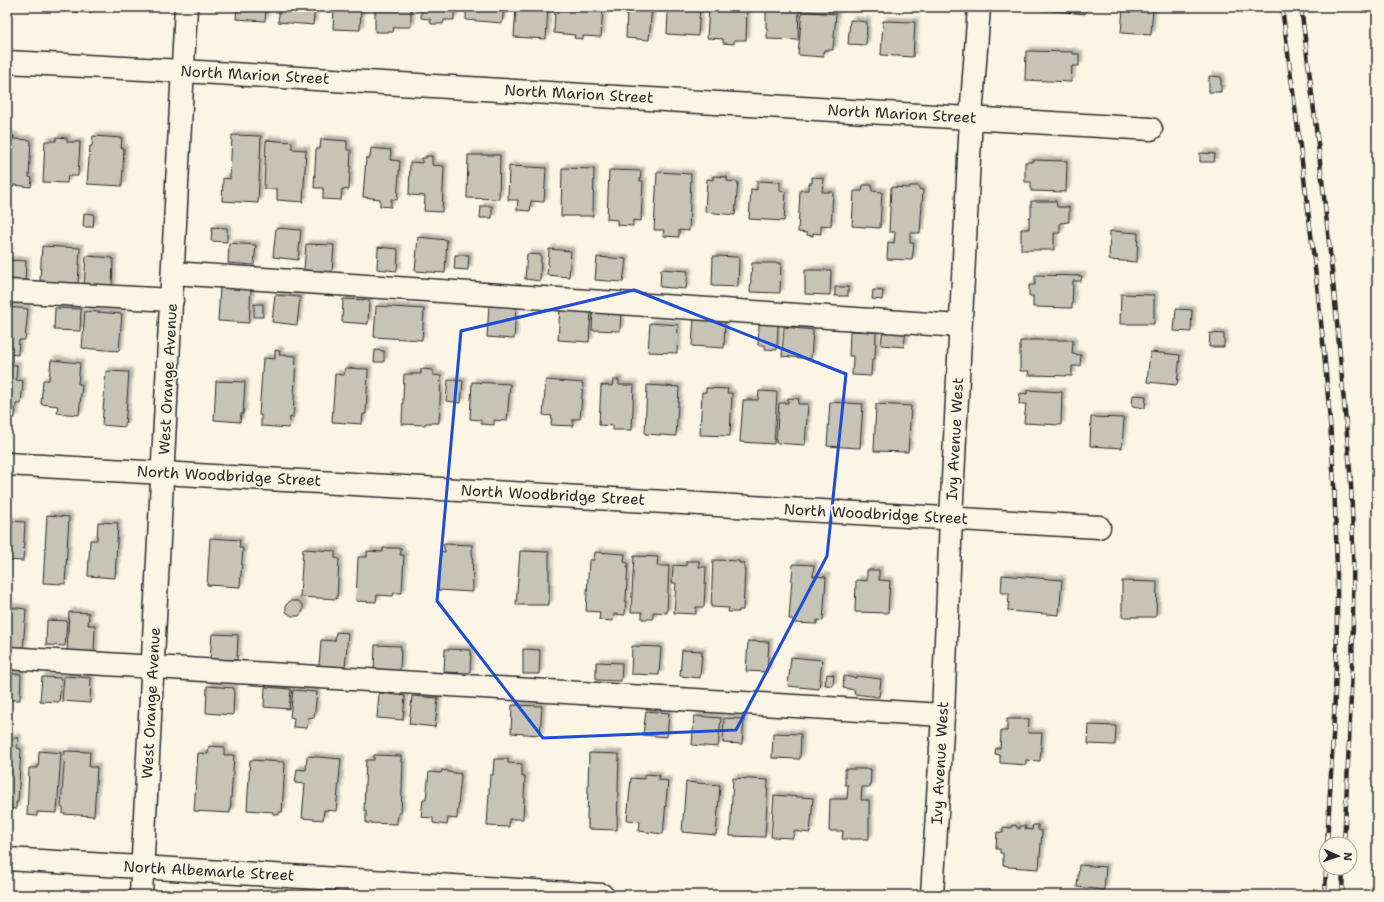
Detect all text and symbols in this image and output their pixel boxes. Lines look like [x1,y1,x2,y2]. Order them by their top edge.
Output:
street label: North Marion Street [180,61,330,89]
street label: North Marion Street [504,80,654,108]
street label: North Marion Street [827,100,977,128]
street label: West Orange Avenue [154,303,182,455]
street label: Ivy Avenue West [942,377,968,501]
street label: North Woodbridge Street [136,461,322,491]
street label: North Woodbridge Street [460,480,646,510]
street label: North Woodbridge Street [783,499,969,529]
street label: West Orange Avenue [137,627,165,779]
street label: Ivy Avenue West [927,701,953,825]
north arrow [1318,836,1358,876]
text: N [1340,852,1355,862]
street label: North Albemarle Street [123,857,295,885]

